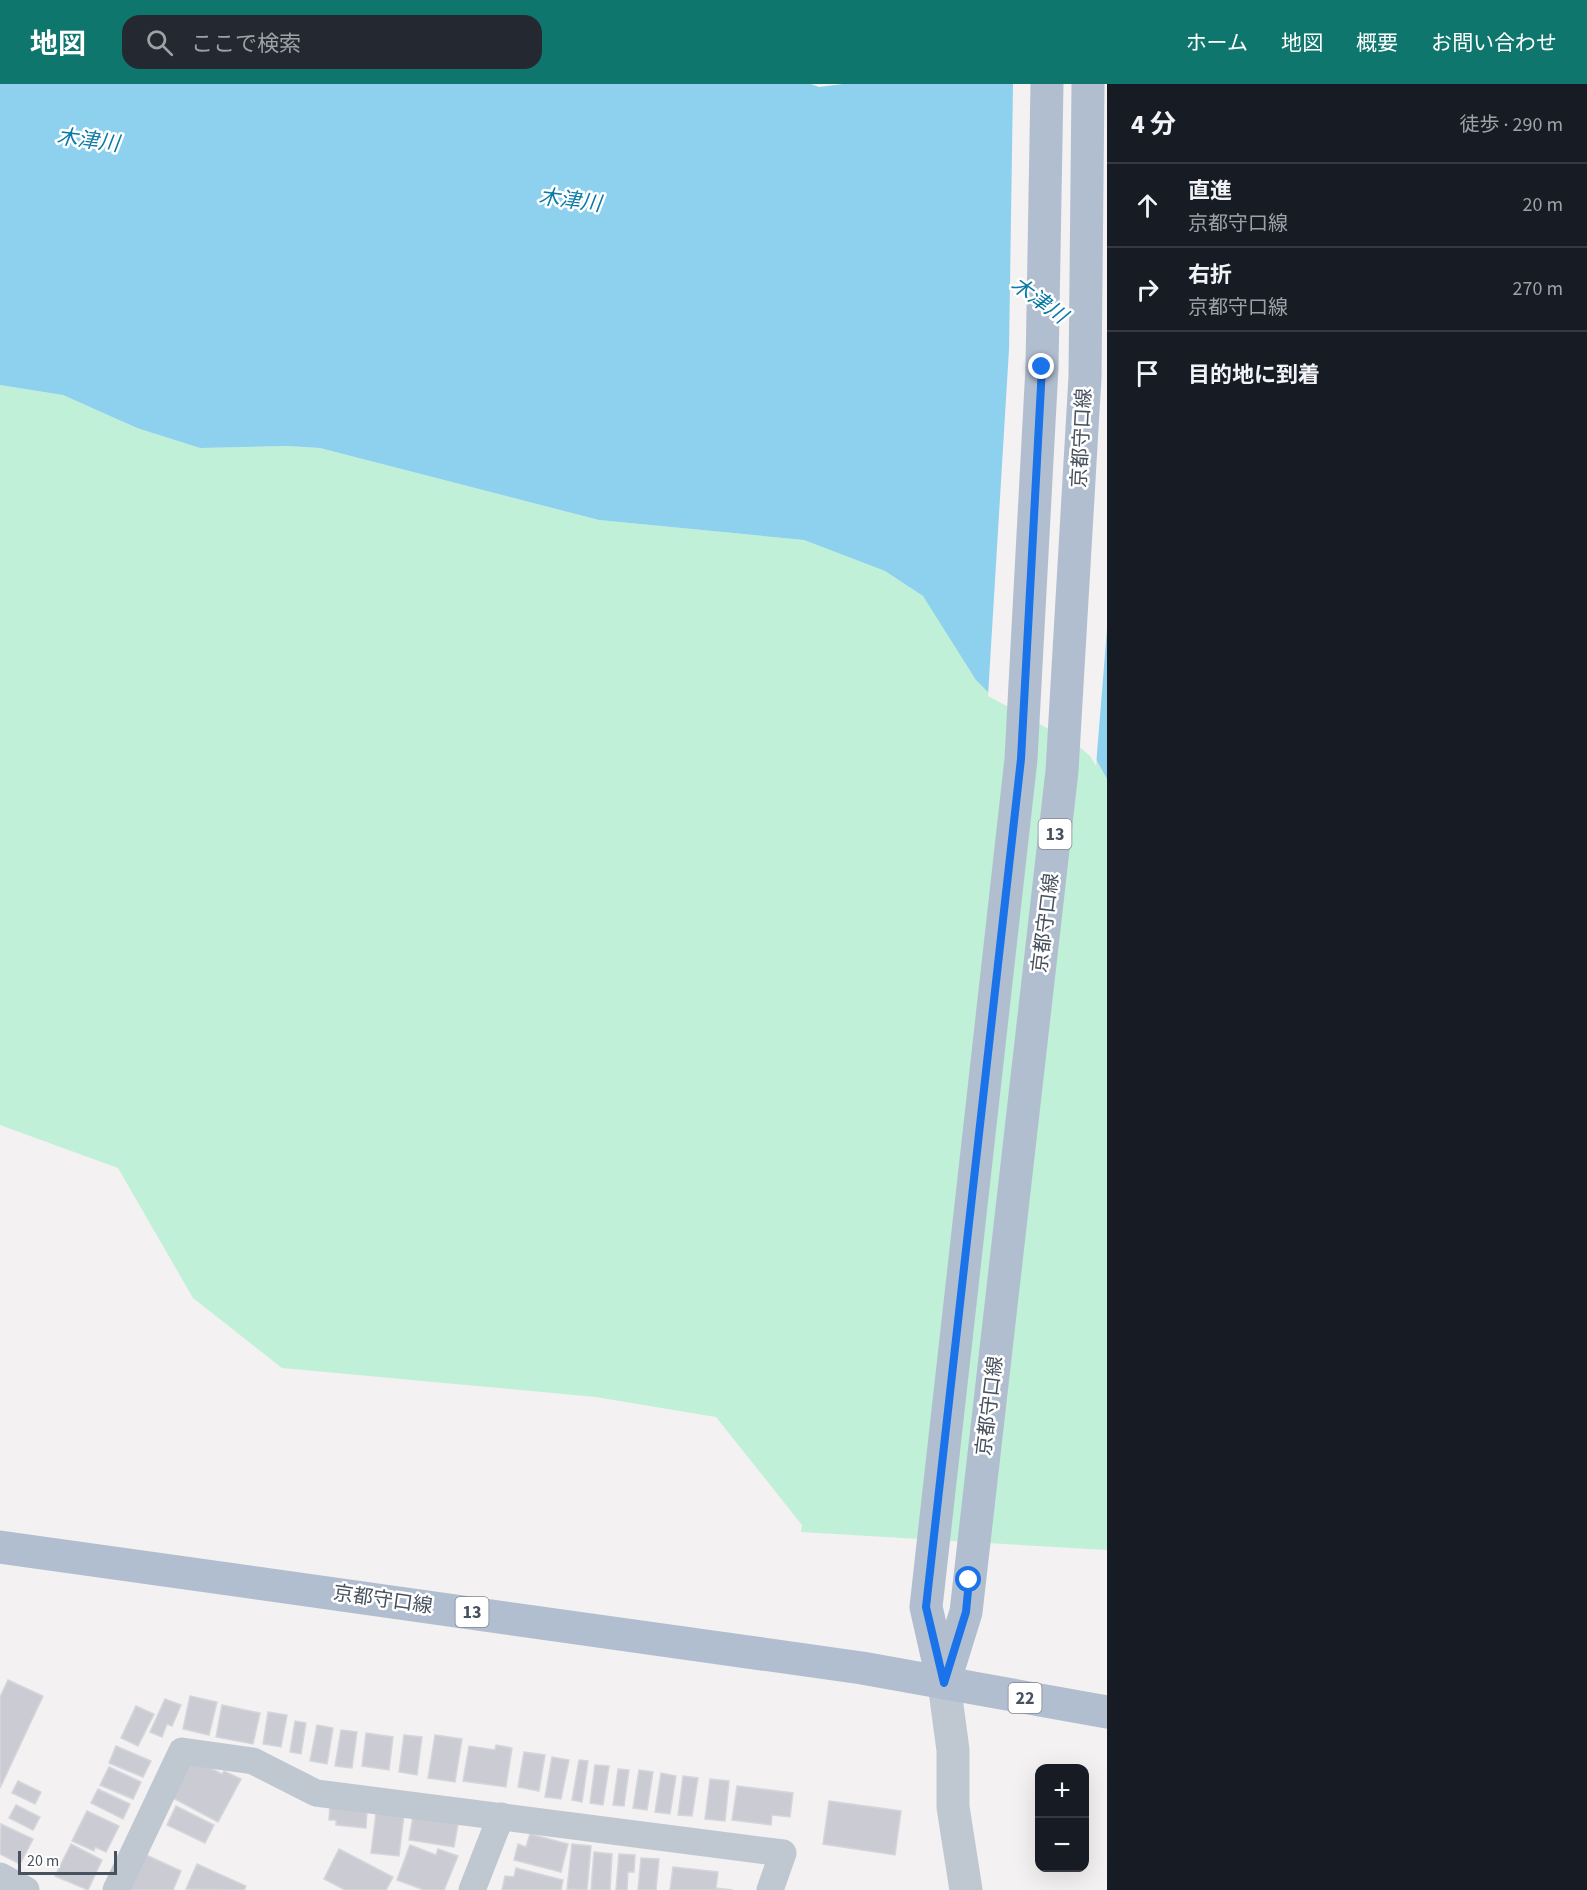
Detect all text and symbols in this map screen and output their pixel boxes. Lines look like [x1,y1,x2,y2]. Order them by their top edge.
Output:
search box [122,15,542,69]
text: 地図 [30,24,86,64]
icon: search [143,26,176,59]
text: ここで検索 [191,28,301,60]
text: ホーム [1186,28,1248,58]
text: 地図 [1281,28,1323,58]
text: 概要 [1356,28,1398,58]
text: お問い合わせ [1431,28,1557,58]
text: 4 分 [1131,106,1176,143]
text: 徒歩 · 290 m [1460,111,1563,139]
water label: 木津川 [55,121,123,159]
text: 直進 [1188,175,1232,207]
water label: 木津川 [537,181,605,219]
icon: ahead [1131,189,1164,222]
text: 20 m [1523,191,1563,219]
text: 京都守口線 [1188,210,1288,238]
text: 右折 [1188,259,1232,291]
water label: 木津川 [1005,269,1075,332]
icon: right [1131,273,1164,306]
text: 270 m [1513,275,1563,303]
text: 京都守口線 [1188,294,1288,322]
route end [1028,353,1054,379]
icon: arrive [1131,357,1164,390]
text: 目的地に到着 [1188,359,1320,391]
street label: 京都守口線 [1065,387,1099,489]
road number: 13 [1038,819,1072,849]
street label: 京都守口線 [1026,872,1066,974]
street label: 京都守口線 [970,1355,1010,1457]
route start [955,1566,981,1592]
street label: 京都守口線 [331,1579,434,1621]
road number: 13 [456,1597,488,1627]
road number: 22 [1008,1683,1042,1713]
map controls [1035,1764,1089,1872]
button: + [1035,1764,1089,1818]
button: − [1035,1818,1089,1872]
scale bar [18,1848,117,1876]
text: 20 m [27,1850,59,1872]

